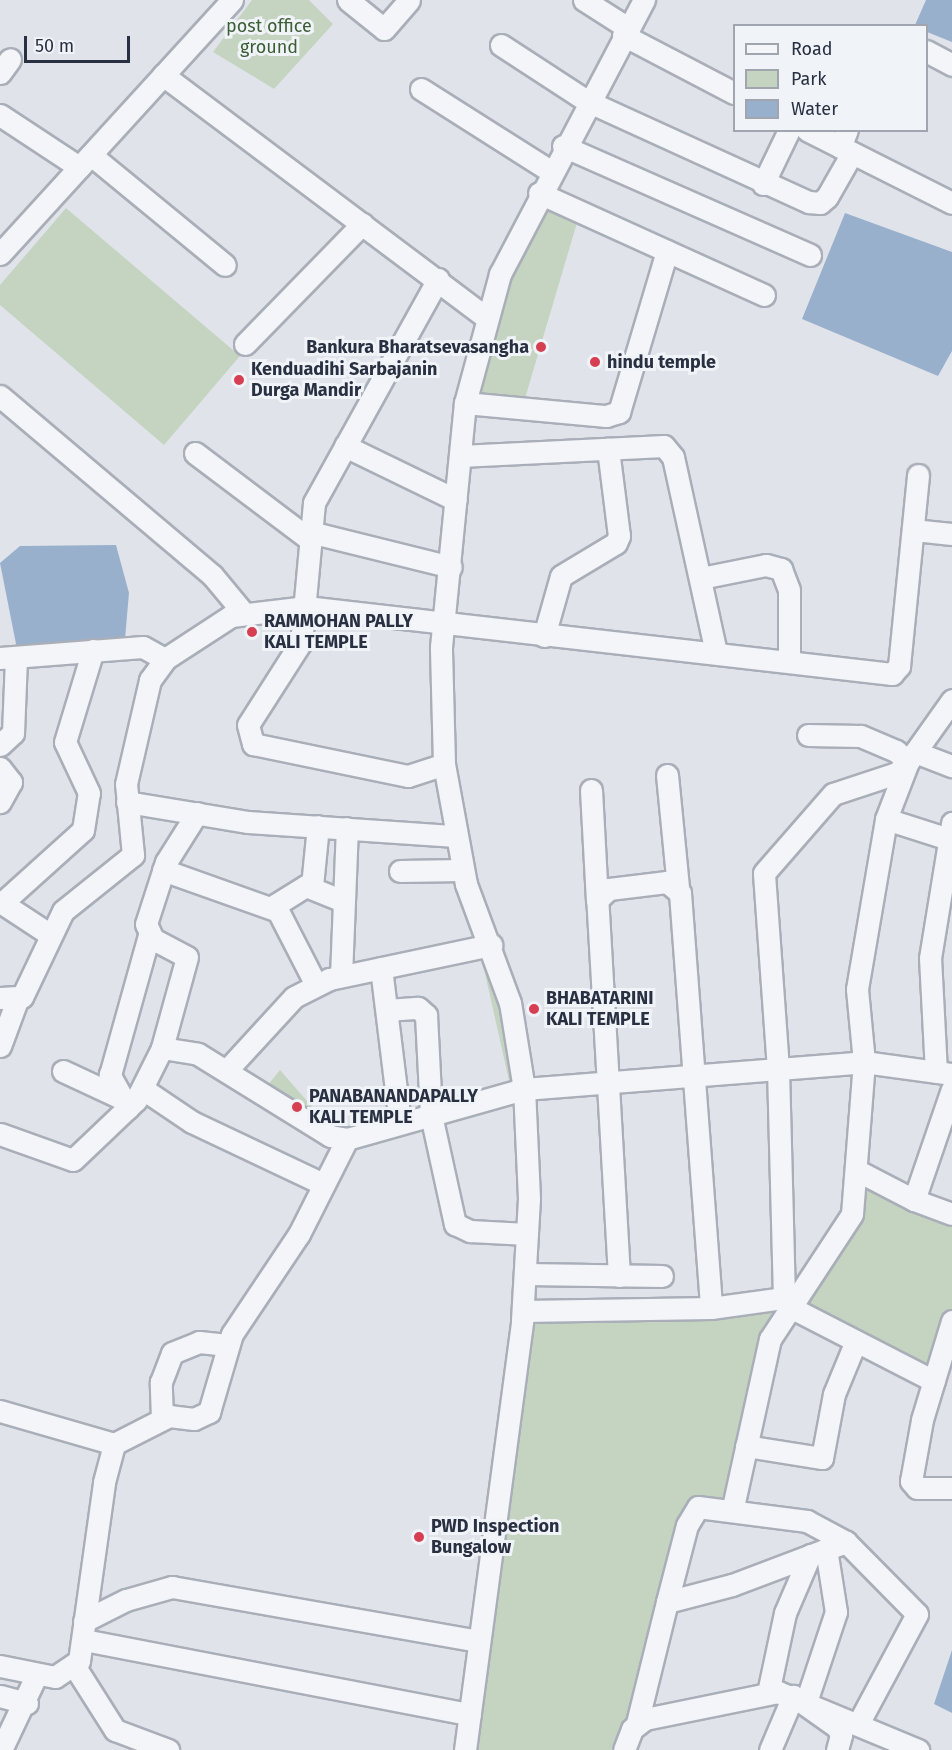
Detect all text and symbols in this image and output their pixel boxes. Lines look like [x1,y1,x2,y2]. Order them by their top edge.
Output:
park label: post office ground [226,16,312,58]
scale bar [27,24,134,62]
legend [733,24,928,132]
text: 50 m [35,35,74,57]
text: Road [791,38,833,60]
text: Park [791,68,826,90]
text: Water [791,98,838,120]
place label: Bankura Bharatsevasangha [306,336,529,358]
marker: Bankura Bharatsevasangha [534,340,548,354]
place label: hindu temple [607,351,716,373]
marker: hindu temple [588,355,602,369]
place label: Kenduadihi Sarbajanin Durga Mandir [251,359,437,401]
marker: Kenduadihi Sarbajanin Durga Mandir [232,373,246,387]
place label: RAMMOHAN PALLY KALI TEMPLE [264,611,413,654]
marker: RAMMOHAN PALLY KALI TEMPLE [245,625,259,639]
place label: BHABATARINI KALI TEMPLE [546,988,653,1030]
marker: BHABATARINI KALI TEMPLE [527,1002,541,1016]
place label: PANABANANDAPALLY KALI TEMPLE [309,1086,478,1128]
marker: PANABANANDAPALLY KALI TEMPLE [290,1100,304,1114]
place label: PWD Inspection Bungalow [431,1516,559,1558]
marker: PWD Inspection Bungalow [412,1530,426,1544]

